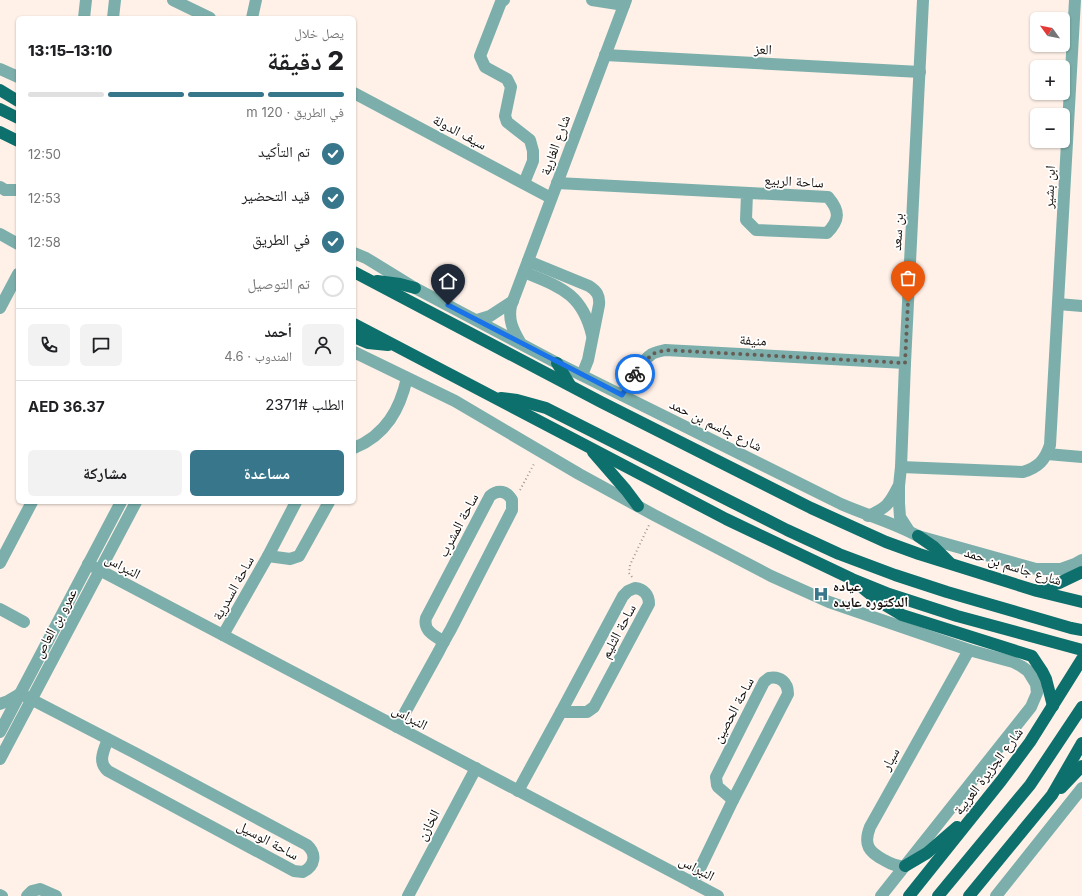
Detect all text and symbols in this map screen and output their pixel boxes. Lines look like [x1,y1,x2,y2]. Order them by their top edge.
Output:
north arrow [1030,12,1070,52]
map controls [1030,12,1070,148]
text: يصل خلال [294,25,344,41]
street label: العز [753,39,772,58]
text: 13:10–13:15 [28,41,112,60]
text: 2 دقيقة [267,45,344,76]
button: + [1030,60,1070,100]
text: في الطريق · 120 m [246,104,344,120]
button: − [1030,108,1070,148]
street label: سيف الدولة [430,110,490,154]
street label: شارع الغارية [536,112,575,178]
text: تم التأكيد [258,142,310,161]
icon: check [322,143,344,165]
text: 12:50 [28,146,61,162]
street label: ابن بشير [1039,165,1059,210]
street label: ساحة الربيع [764,170,824,193]
text: قيد التحضير [242,186,310,205]
icon: check [322,187,344,209]
text: 12:53 [28,190,61,206]
street label: بن سعد [887,213,907,251]
text: في الطريق [252,230,310,249]
icon: check [322,231,344,253]
text: 12:58 [28,234,61,250]
pin [891,261,925,302]
pin [431,264,465,305]
icon: bag [897,267,919,289]
icon: home [437,270,459,292]
text: تم التوصيل [247,274,310,293]
text: أحمد [265,322,292,341]
button: phone [28,324,70,366]
button: chat [80,324,122,366]
button: person [302,324,344,366]
street label: منيفة [739,330,767,349]
text: المندوب · 4.6 [224,348,292,364]
courier [615,354,655,394]
icon: bike [624,363,646,385]
text: الطلب #2371 [265,395,344,414]
street label: شارع جاسم بن حمد [666,395,765,456]
text: AED 36.37 [28,397,105,416]
button: مشاركة [28,450,182,496]
button: مساعدة [190,450,344,496]
street label: ساحة المشرب [434,490,482,560]
street label: شارع جاسم بن حمد [962,543,1064,590]
street label: النبراس [102,549,144,583]
street label: ساحة السدرية [208,553,258,623]
place label: عياده الدكتوره عايده [833,577,908,610]
street label: عمرو بن العاص [29,585,81,661]
hospital icon: عياده الدكتوره عايده [812,585,830,603]
street label: ساحة الثليم [596,601,641,662]
street label: ساحة الحصين [708,674,758,746]
street label: النبراس [389,700,431,734]
street label: شارع الجزيرة العربية [949,724,1028,819]
street label: سيار [876,744,903,774]
street label: الخازن [412,806,444,844]
street label: ساحة الوسيل [234,816,302,864]
street label: النبراس [676,851,718,885]

